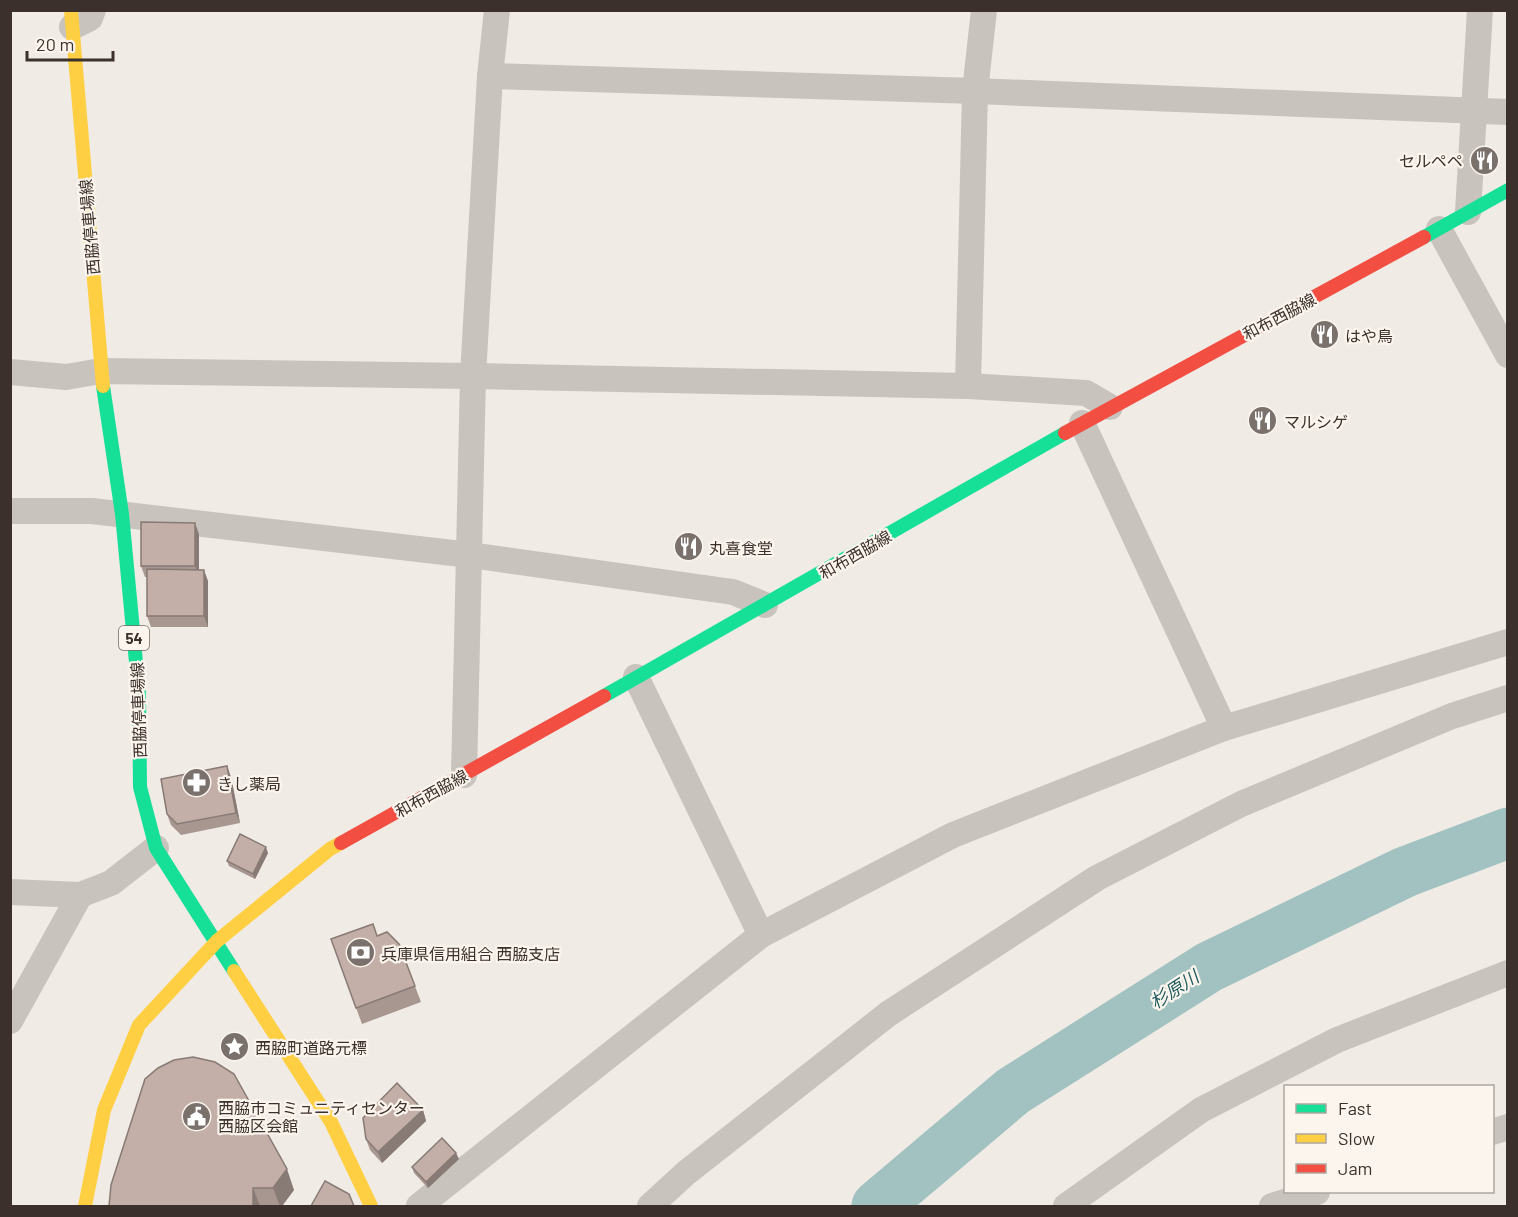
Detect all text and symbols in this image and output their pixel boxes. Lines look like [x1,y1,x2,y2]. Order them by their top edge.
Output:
scale bar [27,24,112,62]
text: 20 m [36,33,74,55]
restaurant icon: セルペペ [1468,144,1500,176]
place label: セルペペ [1399,151,1463,170]
street label: 西脇停車場線 [75,178,103,276]
street label: 和布西脇線 [1239,289,1319,343]
restaurant icon: はや鳥 [1308,319,1340,351]
place label: はや鳥 [1345,326,1393,345]
restaurant icon: マルシゲ [1247,405,1279,437]
place label: マルシゲ [1284,412,1348,431]
street label: 和布西脇線 [816,526,894,582]
restaurant icon: 丸喜食堂 [672,531,704,563]
place label: 丸喜食堂 [709,538,773,557]
road number: 54 [119,626,149,650]
street label: 西脇停車場線 [127,662,149,758]
street label: 和布西脇線 [391,765,471,821]
pharmacy icon: きし薬局 [180,767,212,799]
place label: きし薬局 [217,774,281,793]
bank icon: 兵庫県信用組合 西脇支店 [344,937,376,969]
place label: 兵庫県信用組合 西脇支店 [381,944,560,963]
water label: 杉原川 [1145,964,1204,1013]
place icon: 西脇町道路元標 [218,1031,250,1063]
place label: 西脇町道路元標 [255,1038,367,1057]
legend [1284,1085,1494,1193]
text: Fast [1338,1097,1372,1119]
place label: 西脇市コミュニティセンター 西脇区会館 [218,1098,425,1135]
public building icon: 西脇市コミュニティセンター 西脇区会館 [181,1100,213,1132]
text: Slow [1338,1127,1375,1149]
text: Jam [1338,1157,1372,1179]

